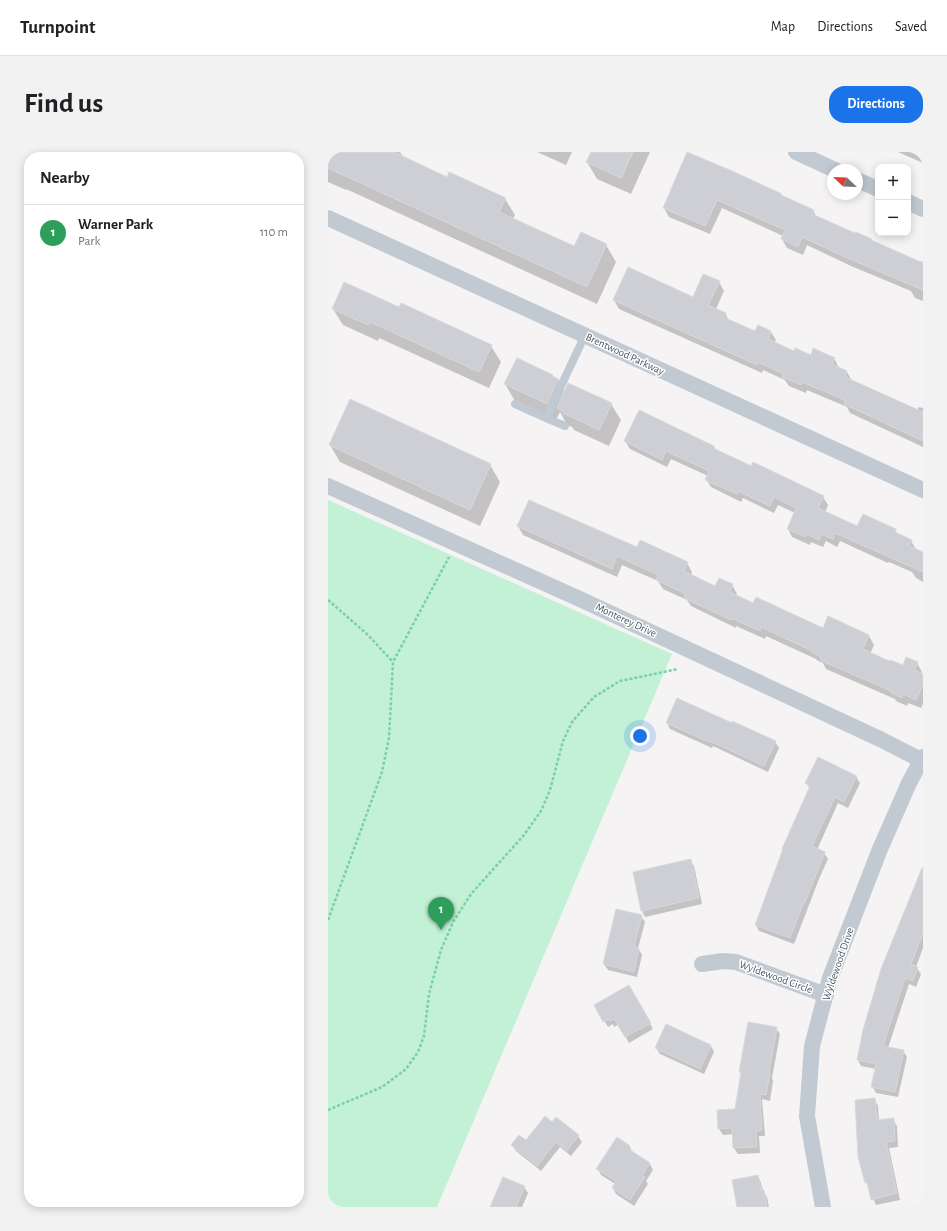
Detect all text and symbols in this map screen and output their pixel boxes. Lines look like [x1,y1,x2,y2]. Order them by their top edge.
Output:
text: Turnpoint [20,18,95,37]
text: Map [771,20,795,34]
text: Directions [817,20,873,34]
text: Saved [895,20,927,34]
button: Directions [829,86,923,123]
text: Find us [24,90,103,118]
north arrow [827,164,863,200]
map controls [875,164,911,236]
button: + [875,164,911,200]
text: Nearby [40,169,90,186]
button: − [875,200,911,236]
text: Warner Park [78,217,153,232]
text: 1 [51,226,55,239]
text: 110 m [260,226,288,239]
text: Park [78,235,100,248]
street label: Brentwood Parkway [584,331,666,377]
street label: Monterey Drive [594,601,658,639]
your location [630,726,650,746]
pin: 1 [428,897,454,930]
street label: Wyldewood Drive [820,926,856,1002]
street label: Wyldewood Circle [738,959,814,995]

